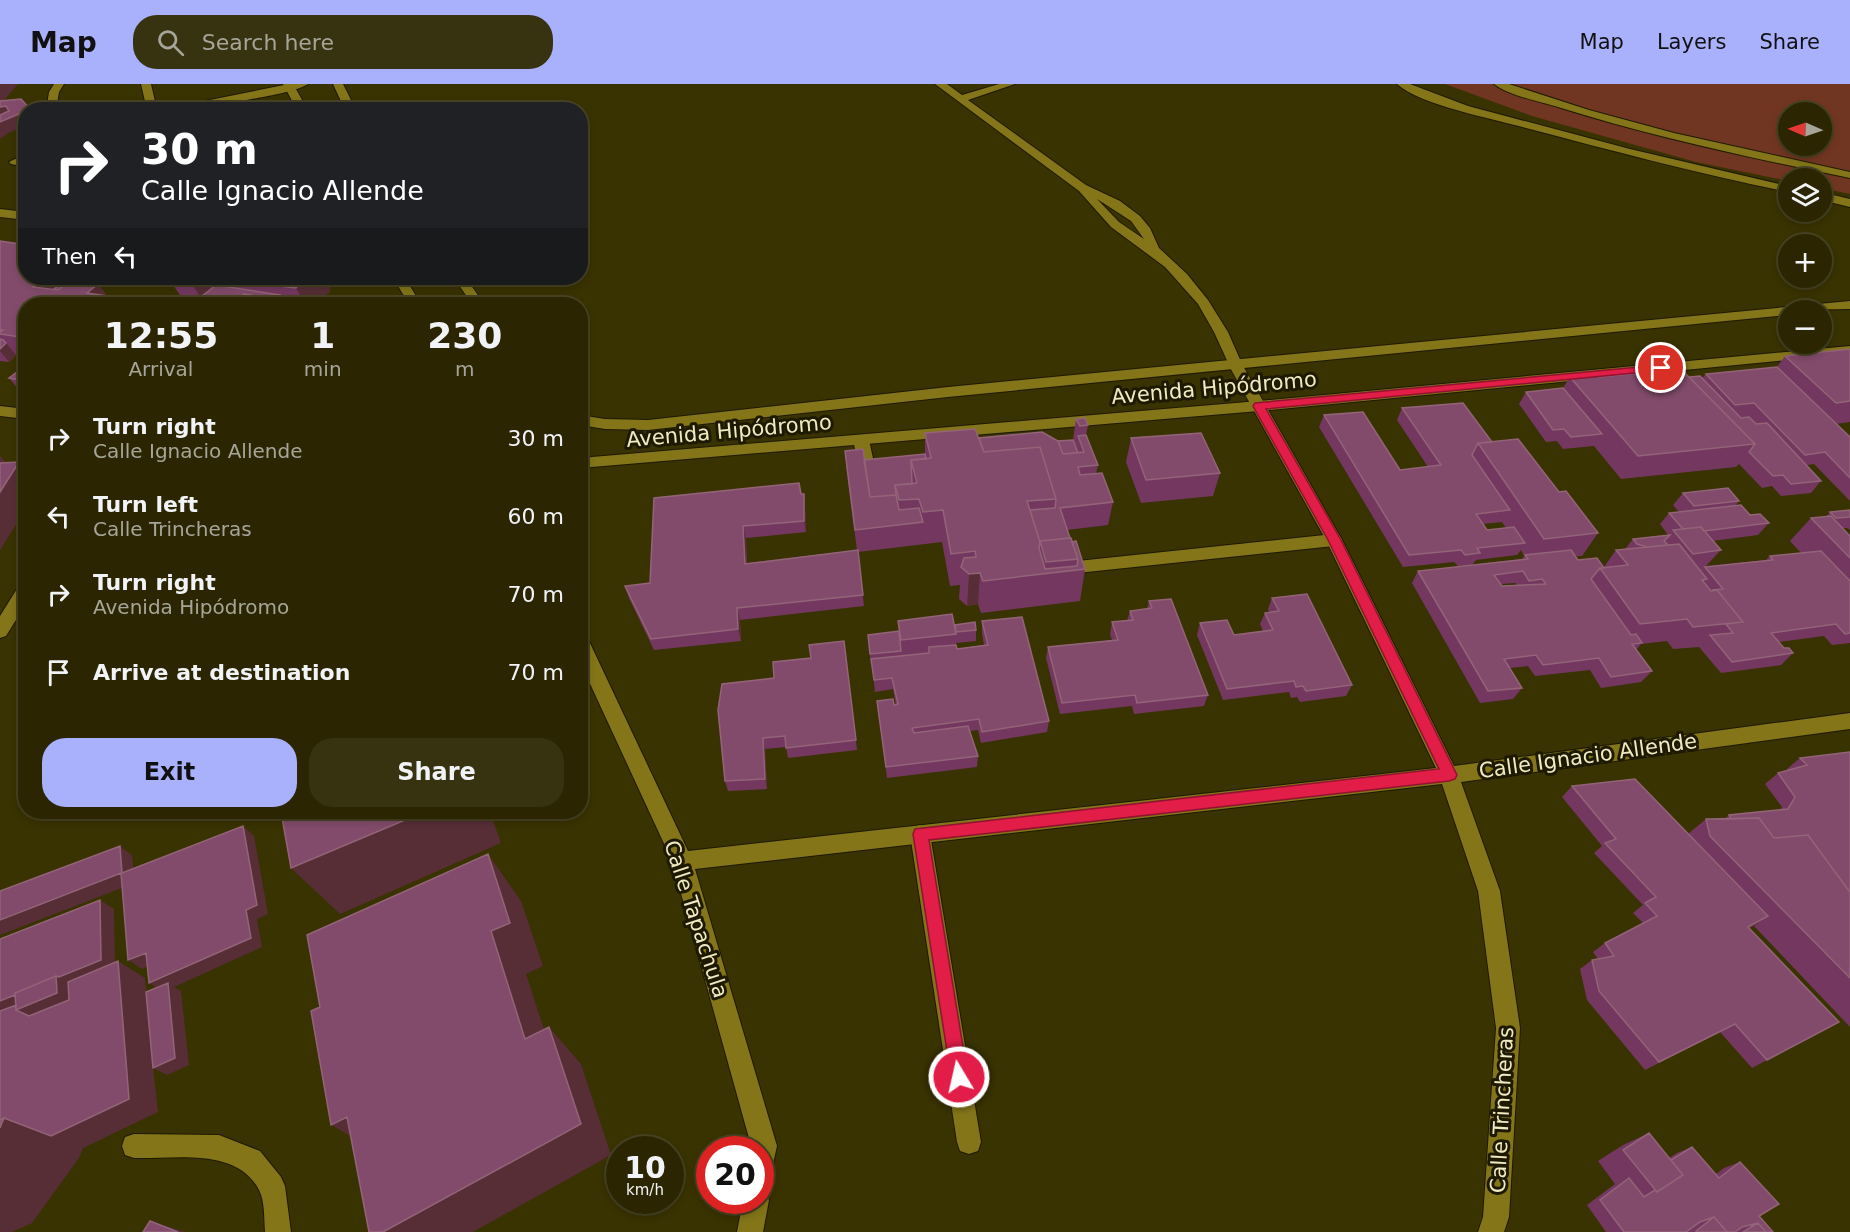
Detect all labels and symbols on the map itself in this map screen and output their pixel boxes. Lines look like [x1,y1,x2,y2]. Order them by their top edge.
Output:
north arrow [1778,102,1832,156]
pin [1635,342,1686,393]
street label: Avenida Hipódromo [1110,367,1318,409]
street label: Avenida Hipódromo [625,410,833,452]
street label: Calle Ignacio Allende [1477,729,1699,783]
street label: Calle Tapachula [659,837,733,1001]
street label: Calle Trincheras [1486,1026,1518,1194]
position arrow [927,1045,991,1109]
speed limit sign: 20 [696,1136,774,1214]

